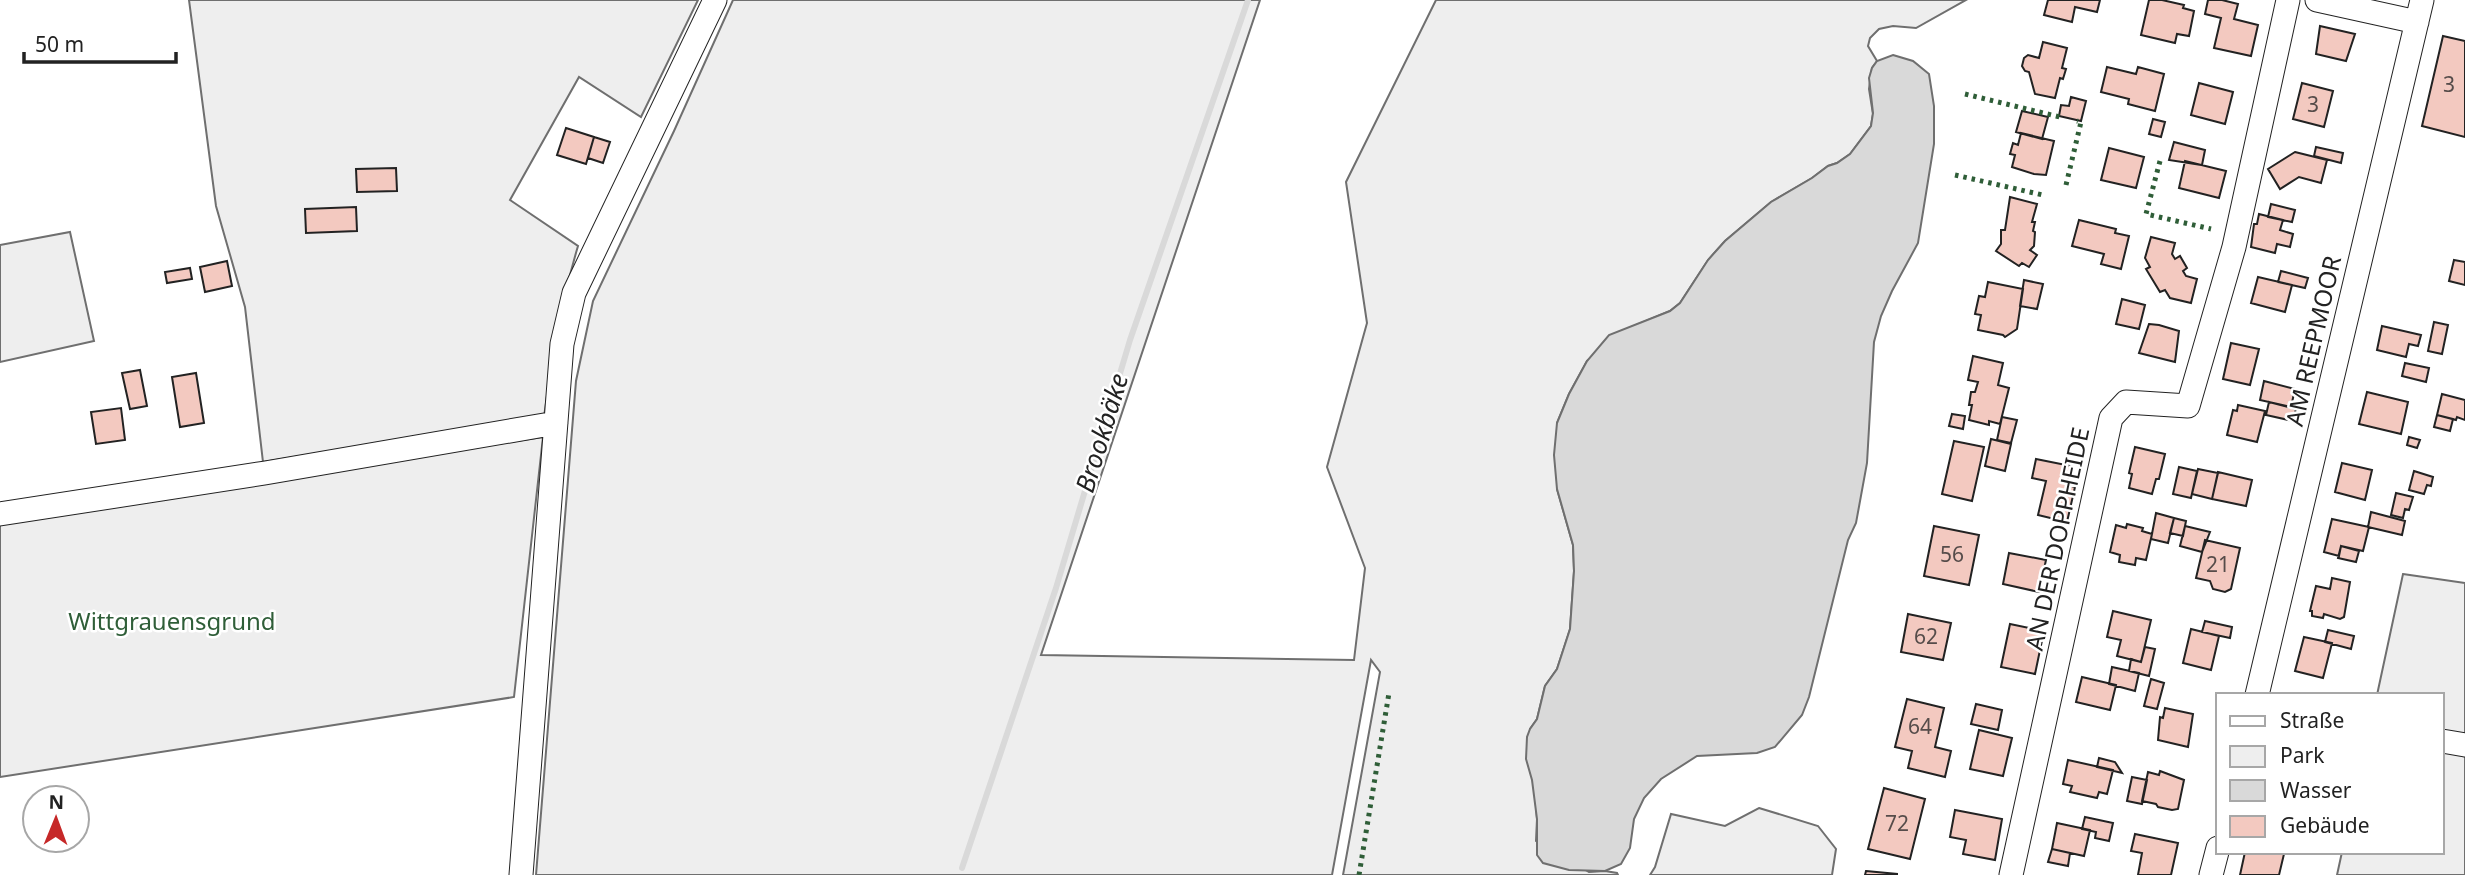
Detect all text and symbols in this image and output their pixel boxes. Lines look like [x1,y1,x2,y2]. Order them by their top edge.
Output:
scale bar [24,21,177,65]
text: 50 m [35,30,84,58]
house number: 3 [2443,70,2455,98]
house number: 3 [2307,90,2319,118]
street label: AM REEPMOOR [2277,252,2348,429]
water label: Brookbäke [1066,369,1136,497]
street label: AN DER DOPPHEIDE [2017,424,2096,653]
house number: 56 [1940,540,1964,568]
house number: 21 [2206,550,2230,578]
park label: Wittgrauensgrund [68,604,276,637]
house number: 62 [1914,622,1938,650]
legend [2216,693,2444,854]
text: Straße [2280,706,2344,734]
house number: 64 [1908,712,1932,740]
text: Park [2280,741,2325,769]
text: Wasser [2280,776,2352,804]
north arrow [21,784,91,854]
text: N [48,789,64,815]
house number: 72 [1885,809,1909,837]
text: Gebäude [2280,811,2370,839]

